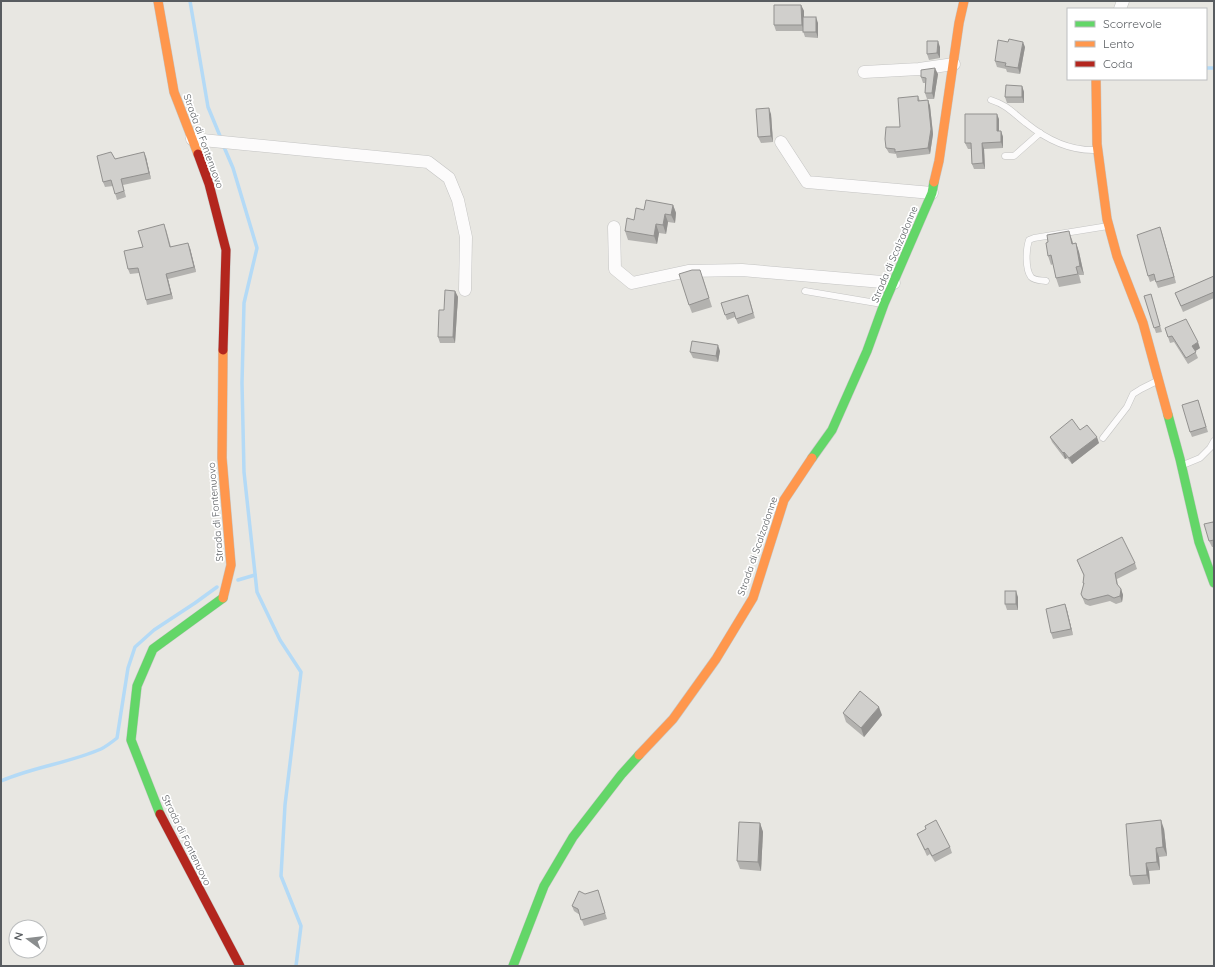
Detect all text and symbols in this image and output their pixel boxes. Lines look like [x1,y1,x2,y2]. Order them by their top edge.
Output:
legend [1067,8,1207,80]
text: Scorrevole [1103,16,1162,31]
text: Lento [1103,36,1134,51]
text: Coda [1103,56,1133,71]
street label: Strada di Fontenuovo [180,92,227,190]
street label: Strada di Scalzadonne [868,204,921,305]
street label: Strada di Fontenuovo [205,462,226,562]
street label: Strada di Scalzadonne [734,495,781,597]
street label: Strada di Fontenuovo [159,793,214,888]
north arrow [8,919,48,959]
text: N [11,931,26,942]

